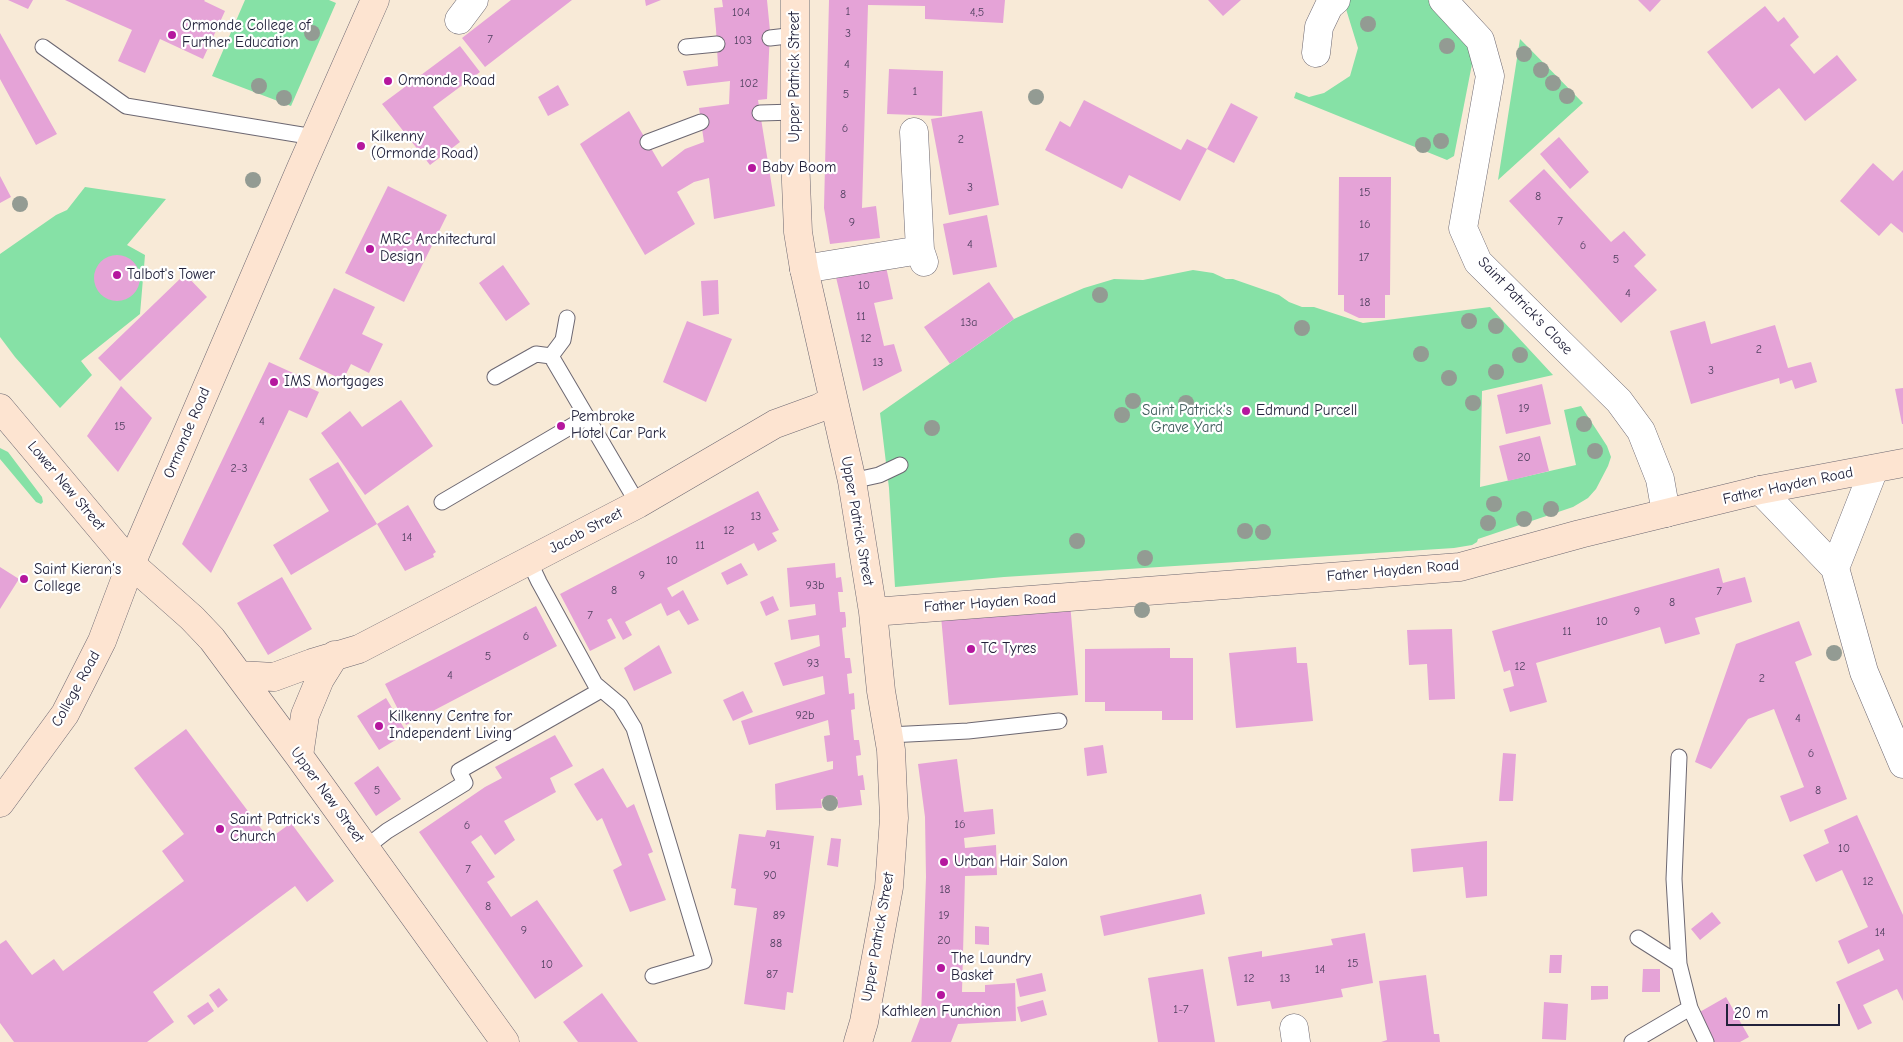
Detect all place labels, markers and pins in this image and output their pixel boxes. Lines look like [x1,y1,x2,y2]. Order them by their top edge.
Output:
place label: Ormonde College of Further Education [182,17,310,52]
marker: Ormonde College of Further Education [166,29,178,41]
place label: Ormonde Road [398,72,495,90]
marker: Ormonde Road [382,75,394,87]
place label: Kilkenny (Ormonde Road) [371,128,478,163]
marker: Kilkenny (Ormonde Road) [355,140,367,152]
place label: Baby Boom [762,159,836,177]
marker: Baby Boom [746,162,758,174]
place label: MRC Architectural Design [380,231,496,266]
marker: MRC Architectural Design [364,243,376,255]
place label: Talbot's Tower [127,266,215,284]
marker: Talbot's Tower [111,269,123,281]
place label: IMS Mortgages [284,373,383,391]
marker: IMS Mortgages [268,376,280,388]
place label: Edmund Purcell [1256,402,1357,420]
marker: Edmund Purcell [1240,405,1252,417]
place label: Pembroke Hotel Car Park [571,408,666,443]
marker: Pembroke Hotel Car Park [555,420,567,432]
place label: Saint Kieran's College [34,561,121,596]
marker: Saint Kieran's College [18,573,30,585]
place label: TC Tyres [981,640,1036,658]
marker: TC Tyres [965,643,977,655]
place label: Kilkenny Centre for Independent Living [389,708,512,743]
marker: Kilkenny Centre for Independent Living [373,720,385,732]
place label: Saint Patrick's Church [230,811,320,846]
marker: Saint Patrick's Church [214,823,226,835]
place label: Urban Hair Salon [954,853,1068,871]
marker: Urban Hair Salon [938,856,950,868]
place label: The Laundry Basket [951,950,1031,985]
marker: The Laundry Basket [935,962,947,974]
marker: Kathleen Funchion [935,989,947,1001]
place label: Kathleen Funchion [881,1003,1001,1021]

